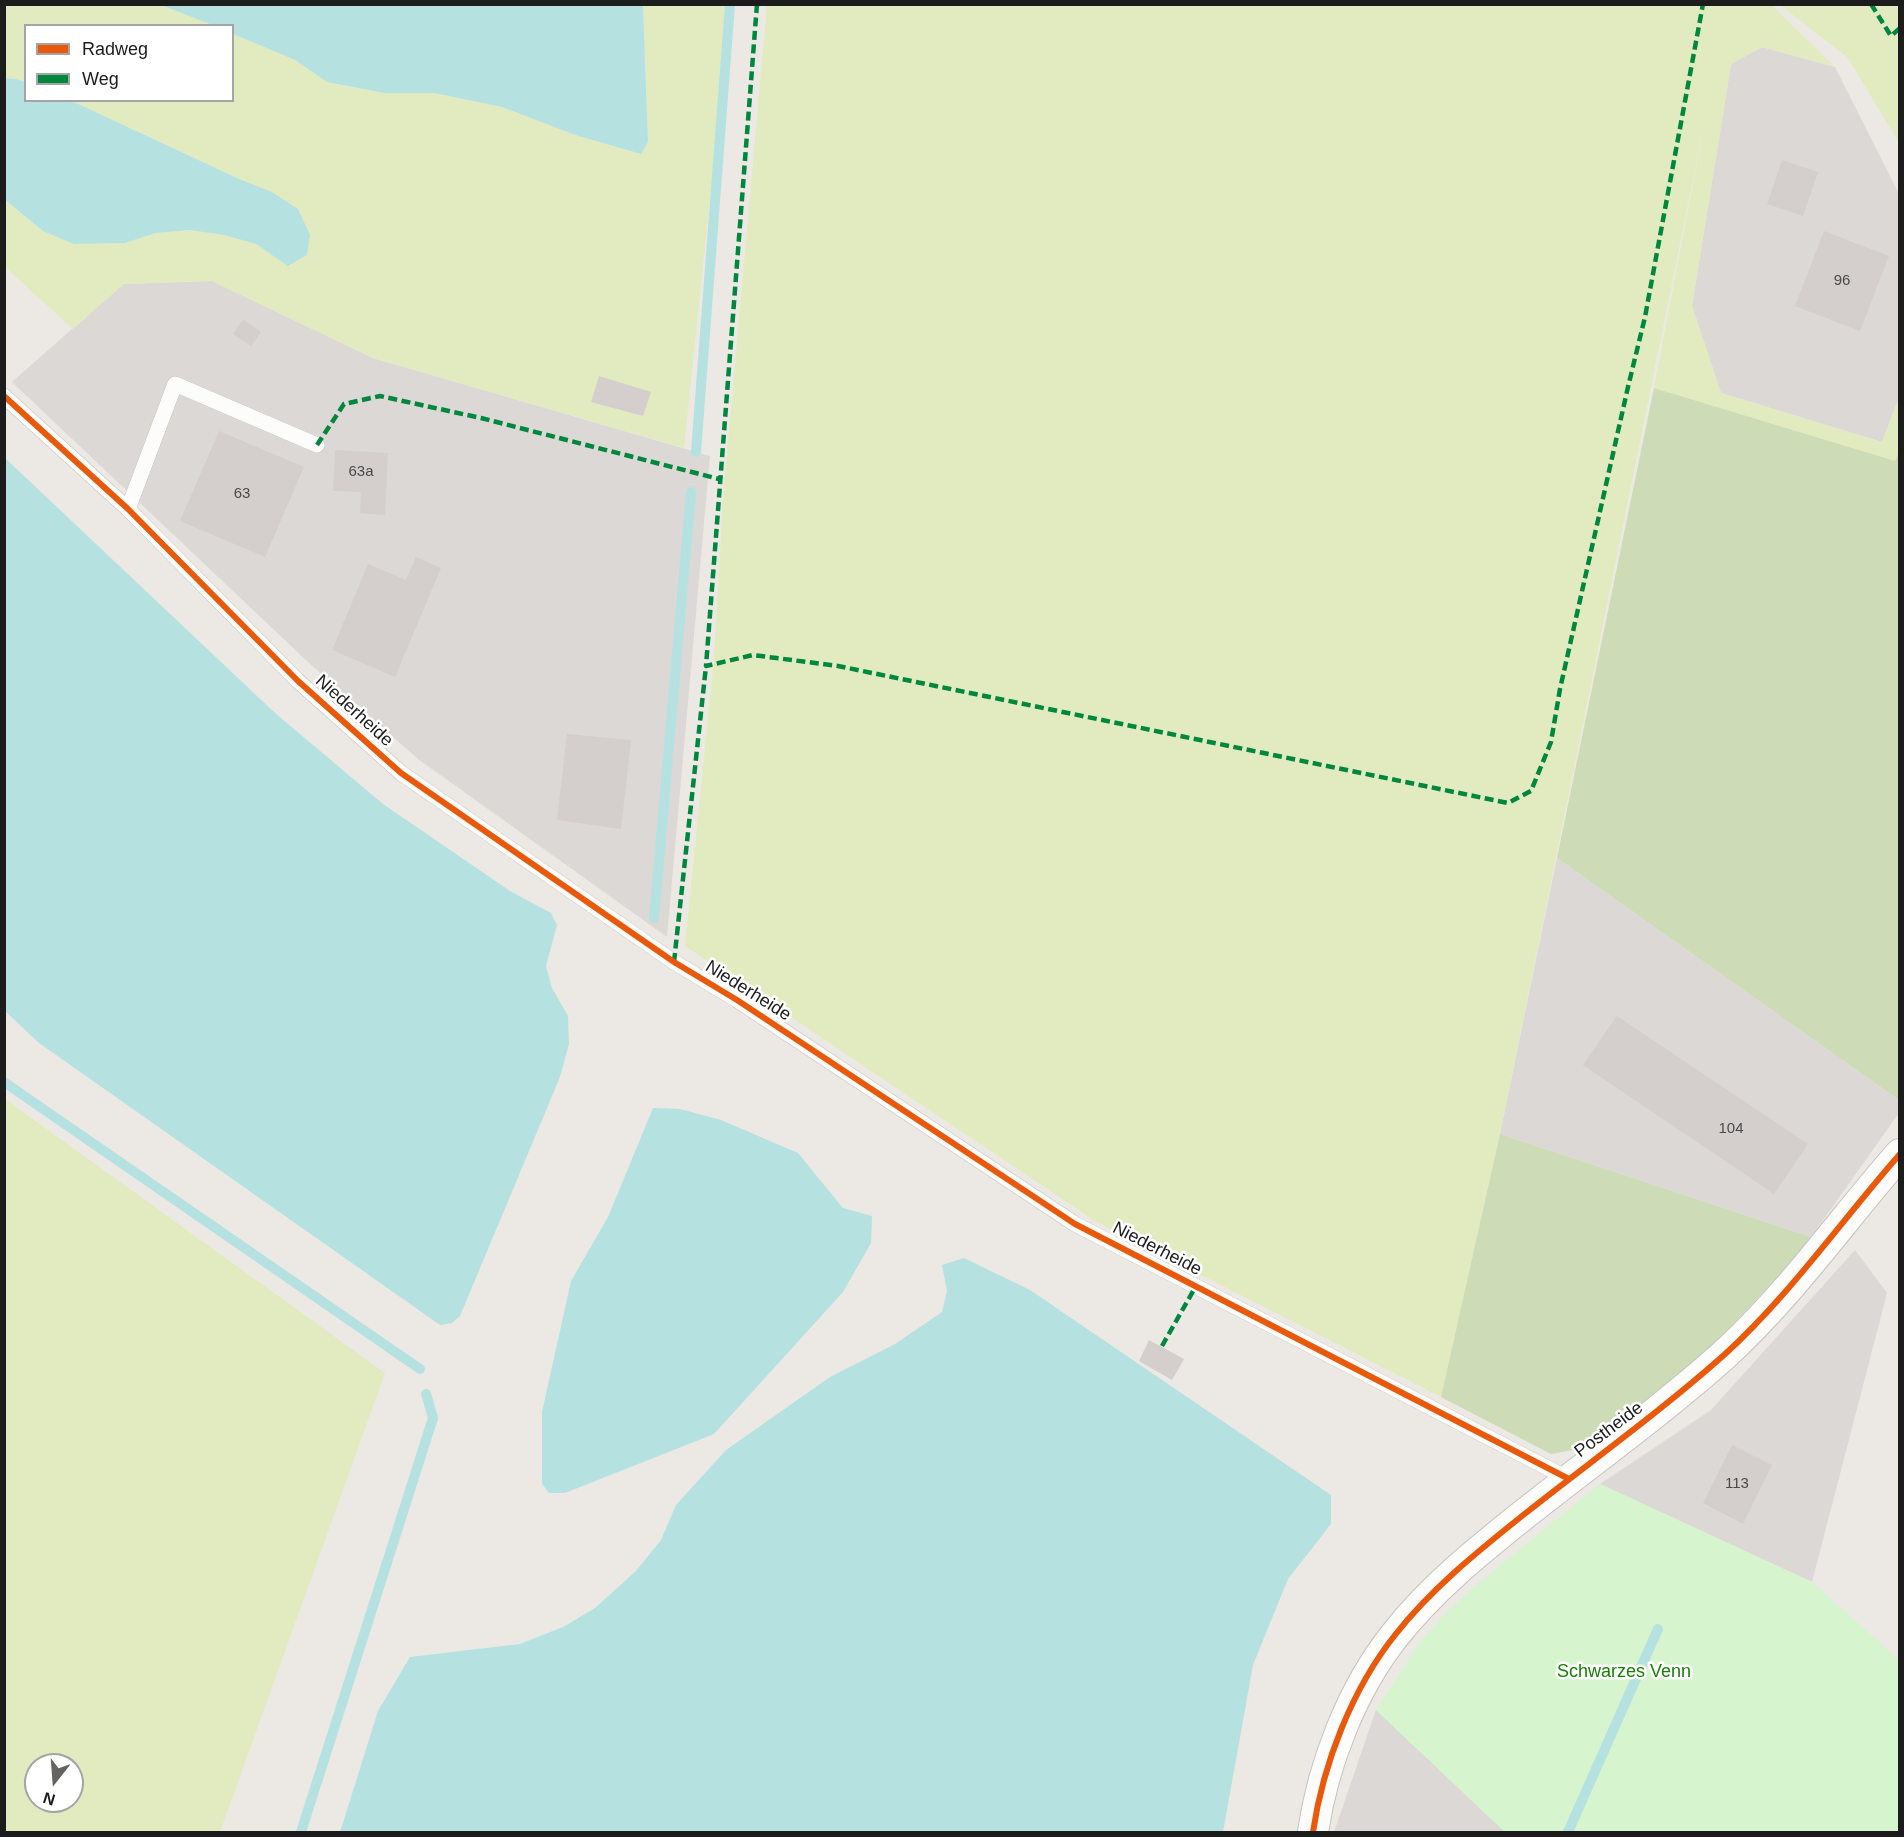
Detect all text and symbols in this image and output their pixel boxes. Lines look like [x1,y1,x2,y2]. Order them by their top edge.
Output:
legend [24,24,234,102]
text: Radweg [82,39,148,59]
text: Weg [82,69,119,89]
house number: 96 [1834,272,1850,290]
house number: 63a [348,463,374,481]
house number: 63 [234,485,250,503]
street label: Niederheide [311,670,397,752]
street label: Niederheide [701,956,795,1026]
house number: 104 [1718,1120,1744,1138]
street label: Niederheide [1109,1217,1205,1281]
street label: Postheide [1571,1397,1647,1463]
house number: 113 [1725,1475,1749,1493]
park label: Schwarzes Venn [1557,1661,1691,1683]
north arrow [24,1753,84,1813]
text: N [41,1789,57,1809]

